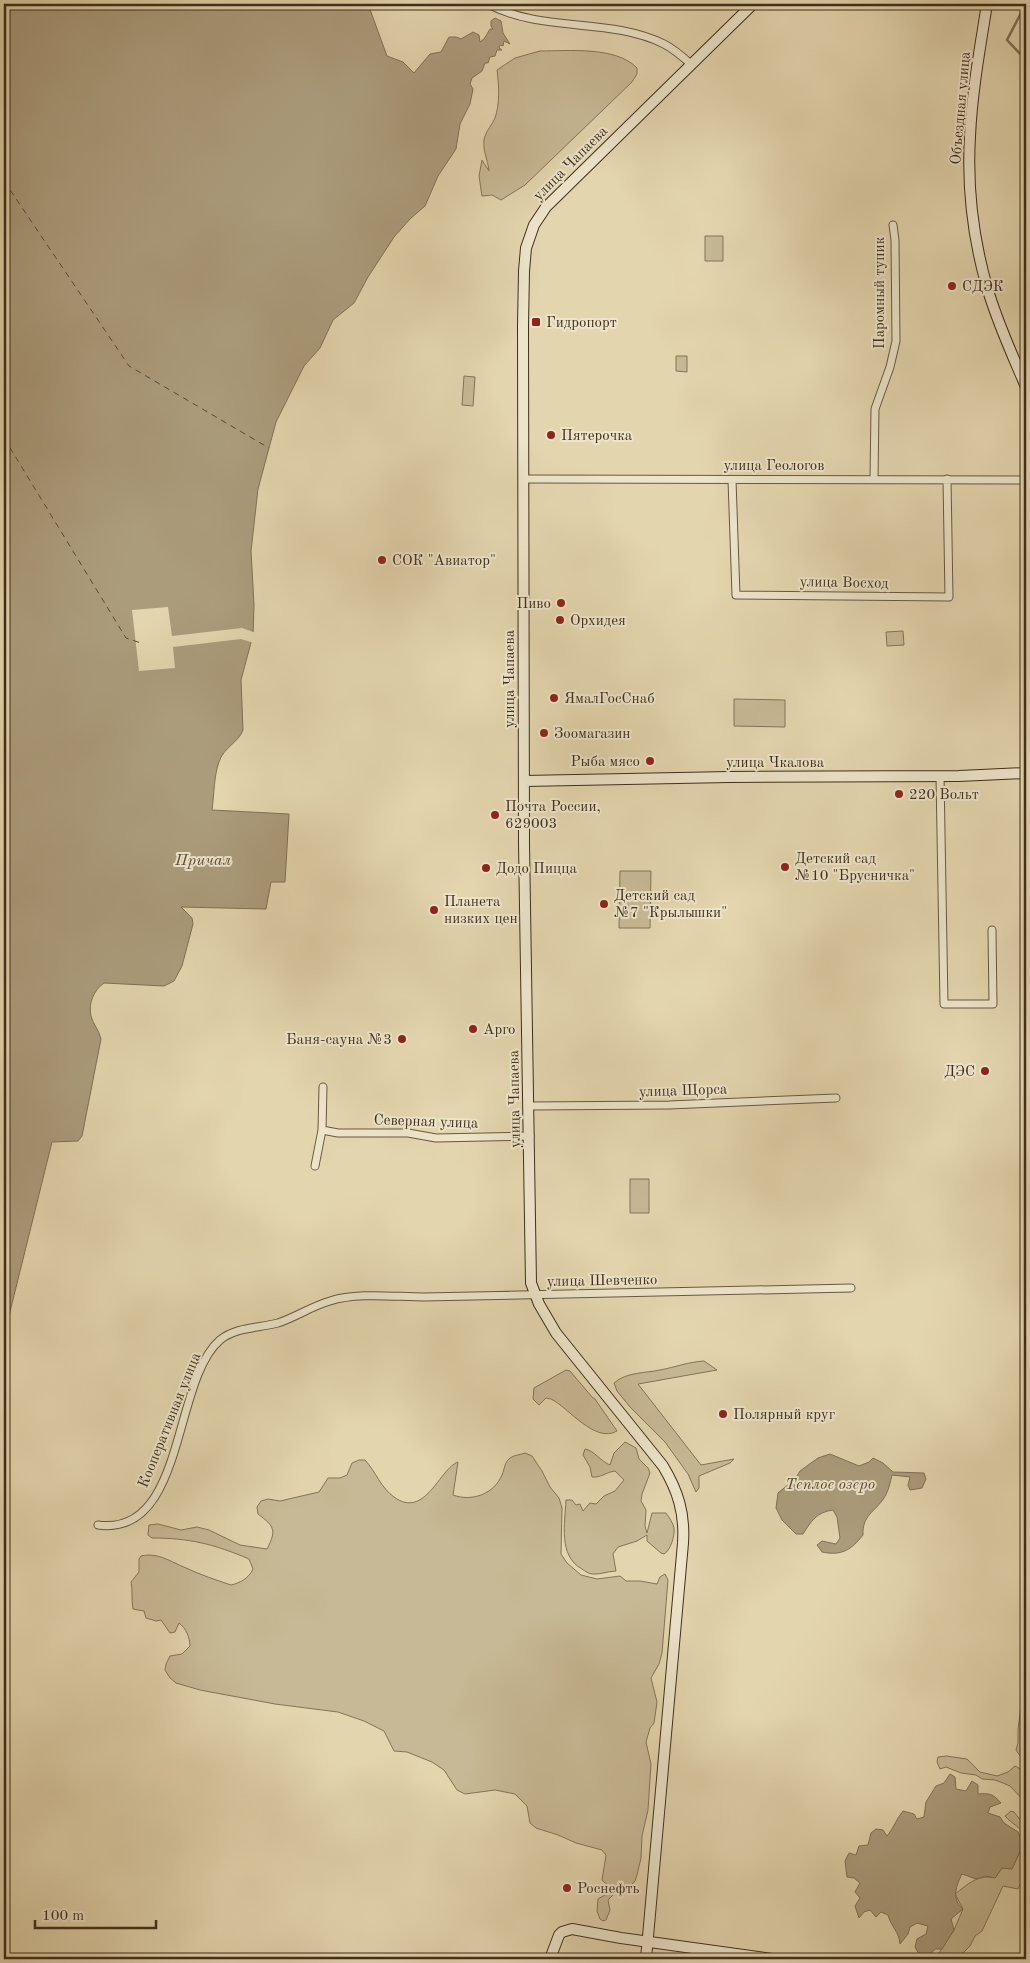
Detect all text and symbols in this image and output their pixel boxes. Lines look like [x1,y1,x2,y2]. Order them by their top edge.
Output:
street label: Объездная улица [949,50,974,165]
street label: улица Чапаева [531,124,611,204]
street label: Паромный тупик [873,236,888,349]
marker: СДЭК [946,280,958,292]
place label: СДЭК [962,280,1004,295]
marker: Гидропорт [530,316,542,328]
place label: Гидропорт [546,316,617,331]
marker: Пятерочка [545,429,557,441]
place label: Пятерочка [561,429,633,444]
street label: улица Геологов [724,459,824,474]
marker: СОК "Авиатор" [376,554,388,566]
place label: СОК "Авиатор" [392,554,496,569]
street label: улица Восход [799,575,889,592]
place label: Пиво [516,597,551,612]
marker: Пиво [555,597,567,609]
marker: Орхидея [554,614,566,626]
place label: Орхидея [570,614,626,629]
street label: улица Чапаева [503,629,518,728]
marker: ЯмалГосСнаб [548,692,560,704]
place label: ЯмалГосСнаб [564,692,655,707]
marker: Зоомагазин [538,727,550,739]
place label: Зоомагазин [554,727,631,742]
place label: Рыба мясо [570,755,640,770]
marker: Рыба мясо [644,755,656,767]
street label: улица Чкалова [726,756,825,771]
marker: 220 Вольт [893,788,905,800]
place label: 220 Вольт [909,788,979,803]
place label: Почта России, 629003 [505,800,601,832]
marker: Почта России, 629003 [489,809,501,821]
place label: Детский сад №10 "Брусничка" [795,852,915,884]
water label: Причал [174,853,231,869]
marker: Детский сад №10 "Брусничка" [779,861,791,873]
marker: Додо Пицца [480,862,492,874]
place label: Додо Пицца [496,862,577,877]
place label: Детский сад №7 "Крылышки" [614,889,727,921]
place label: Планета низких цен [444,895,518,927]
marker: Детский сад №7 "Крылышки" [598,898,610,910]
marker: Планета низких цен [428,904,440,916]
marker: Арго [467,1023,479,1035]
place label: Арго [483,1023,515,1038]
place label: Баня-сауна №3 [286,1033,392,1048]
marker: Баня-сауна №3 [396,1033,408,1045]
street label: улица Чапаева [507,1049,524,1148]
place label: ДЭС [944,1065,975,1080]
marker: ДЭС [979,1065,991,1077]
street label: улица Щорса [639,1082,728,1101]
street label: Северная улица [373,1113,479,1132]
street label: улица Шевченко [547,1273,658,1290]
street label: Кооперативная улица [136,1350,205,1490]
marker: Полярный круг [717,1408,729,1420]
place label: Полярный круг [733,1408,835,1423]
water label: Теплое озеро [785,1477,875,1493]
marker: Роснефть [561,1882,573,1894]
place label: Роснефть [577,1882,640,1897]
scale bar [35,1898,156,1930]
text: 100 m [42,1909,84,1924]

